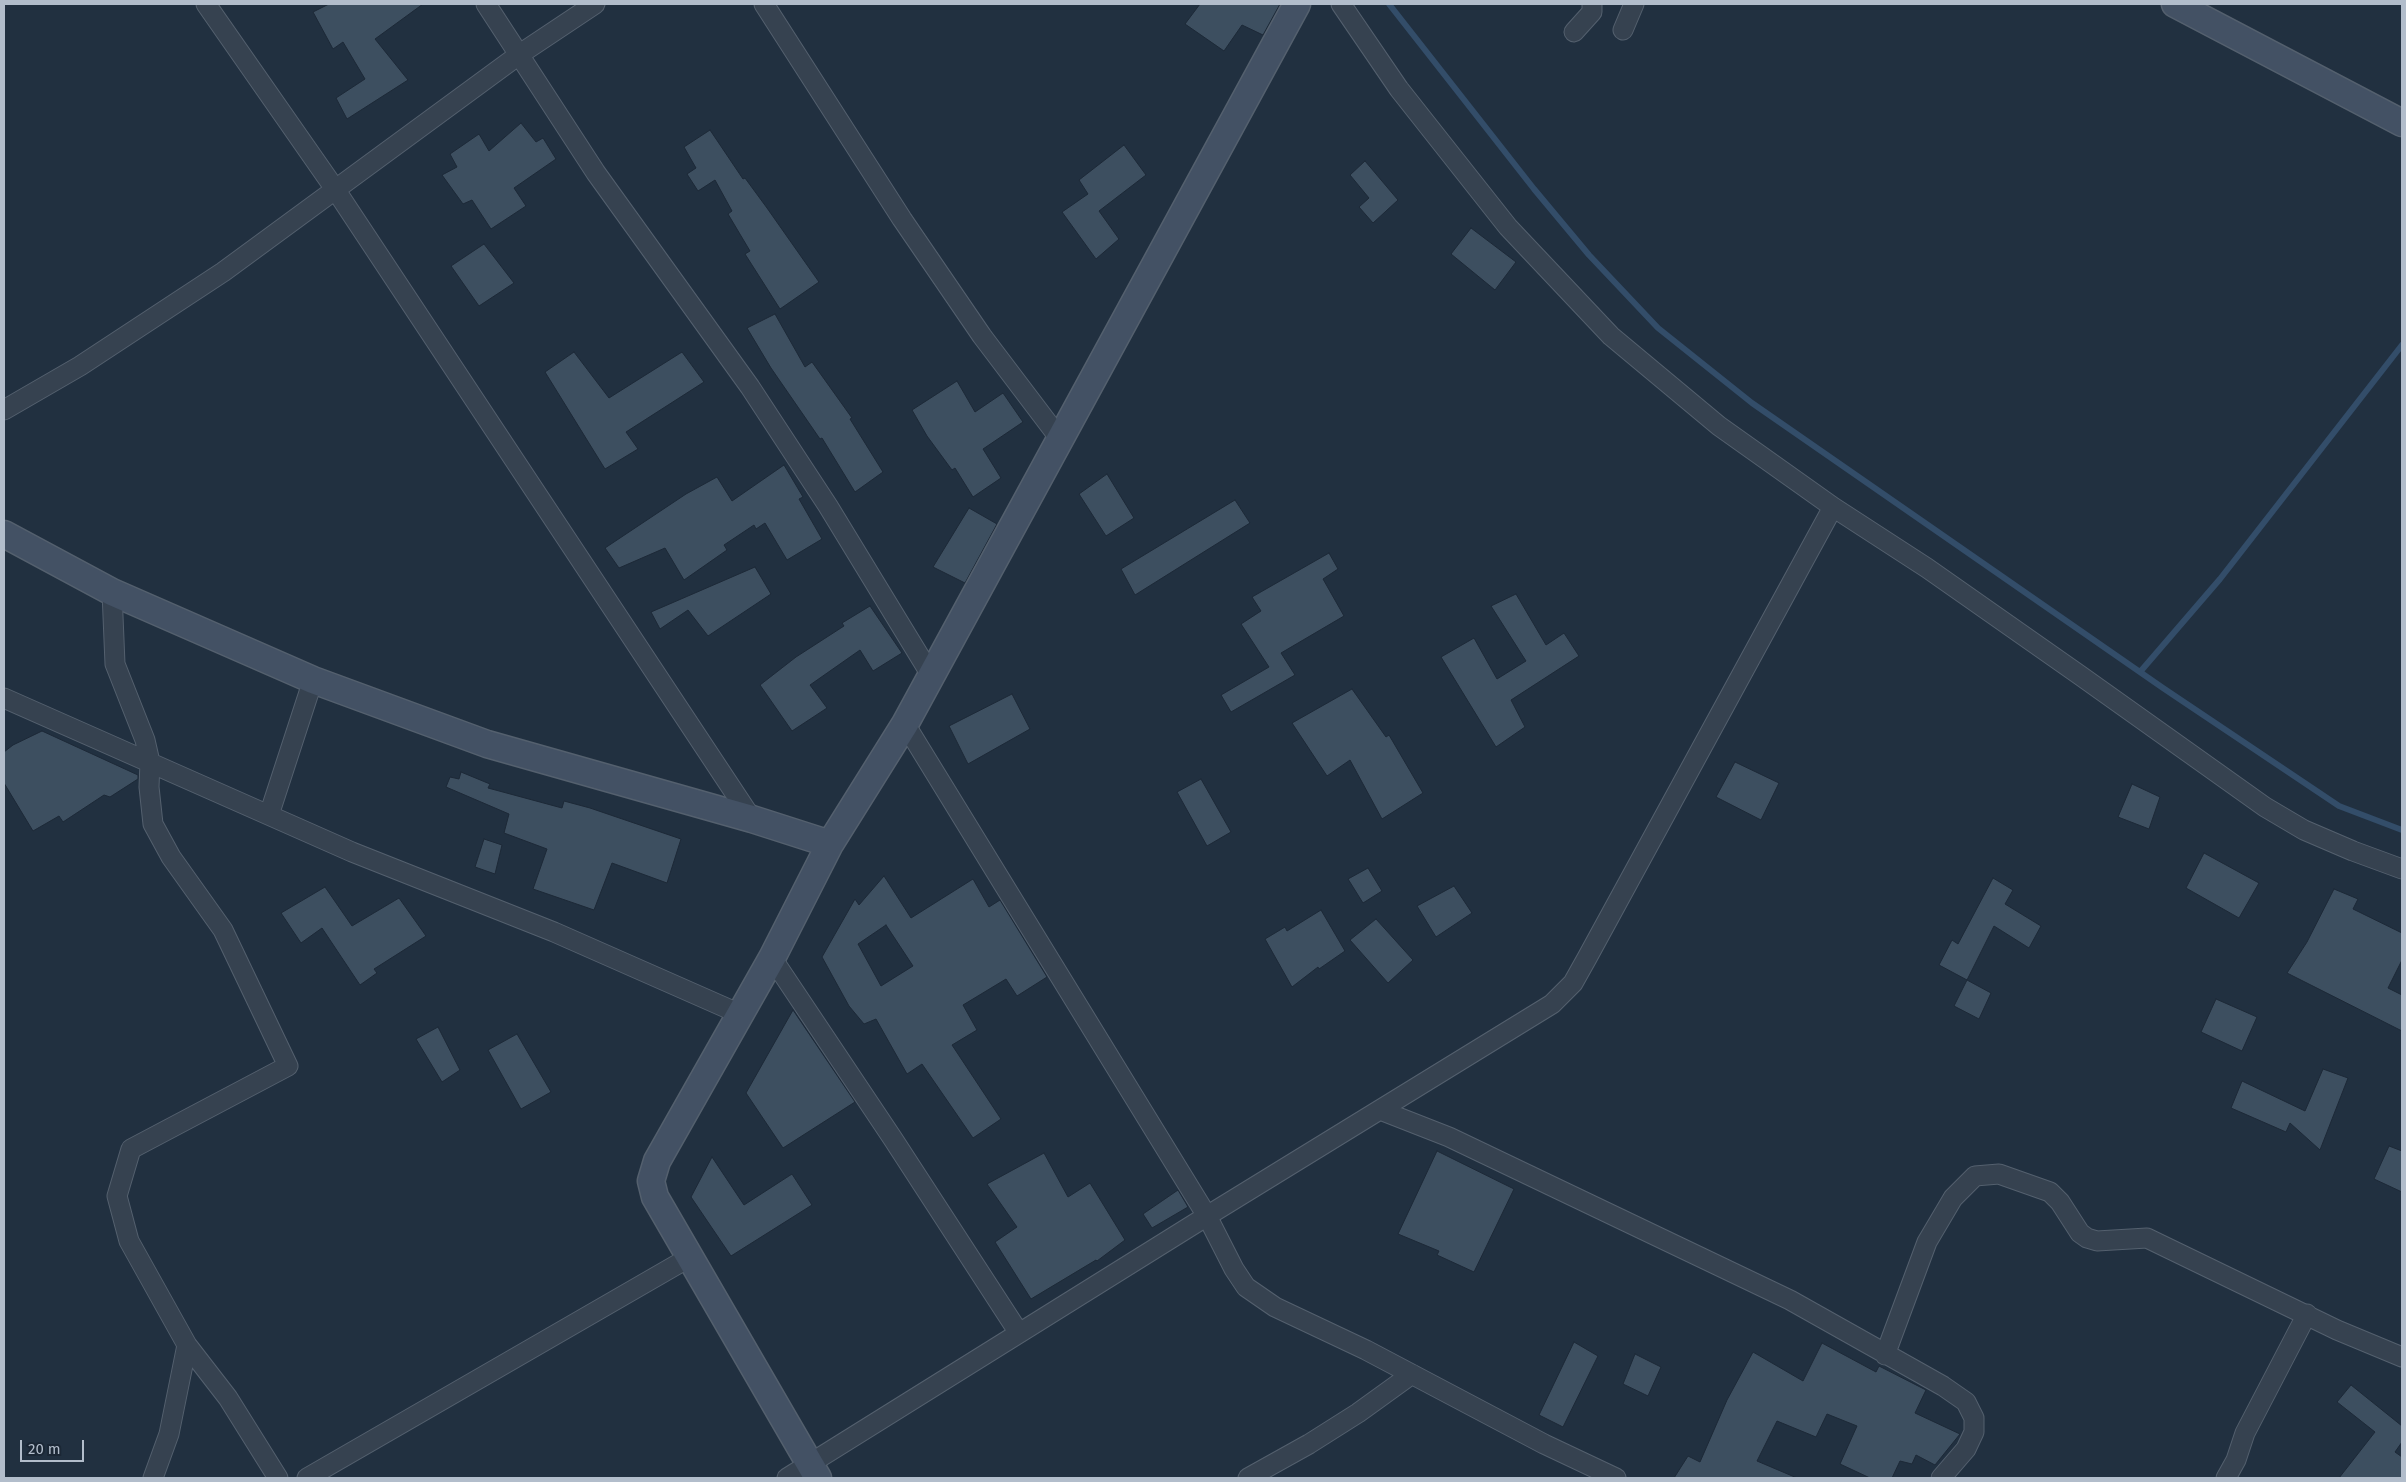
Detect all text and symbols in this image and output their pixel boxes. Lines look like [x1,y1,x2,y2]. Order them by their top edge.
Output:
scale bar [22,1430,86,1462]
text: 20 m [28,1440,61,1458]

